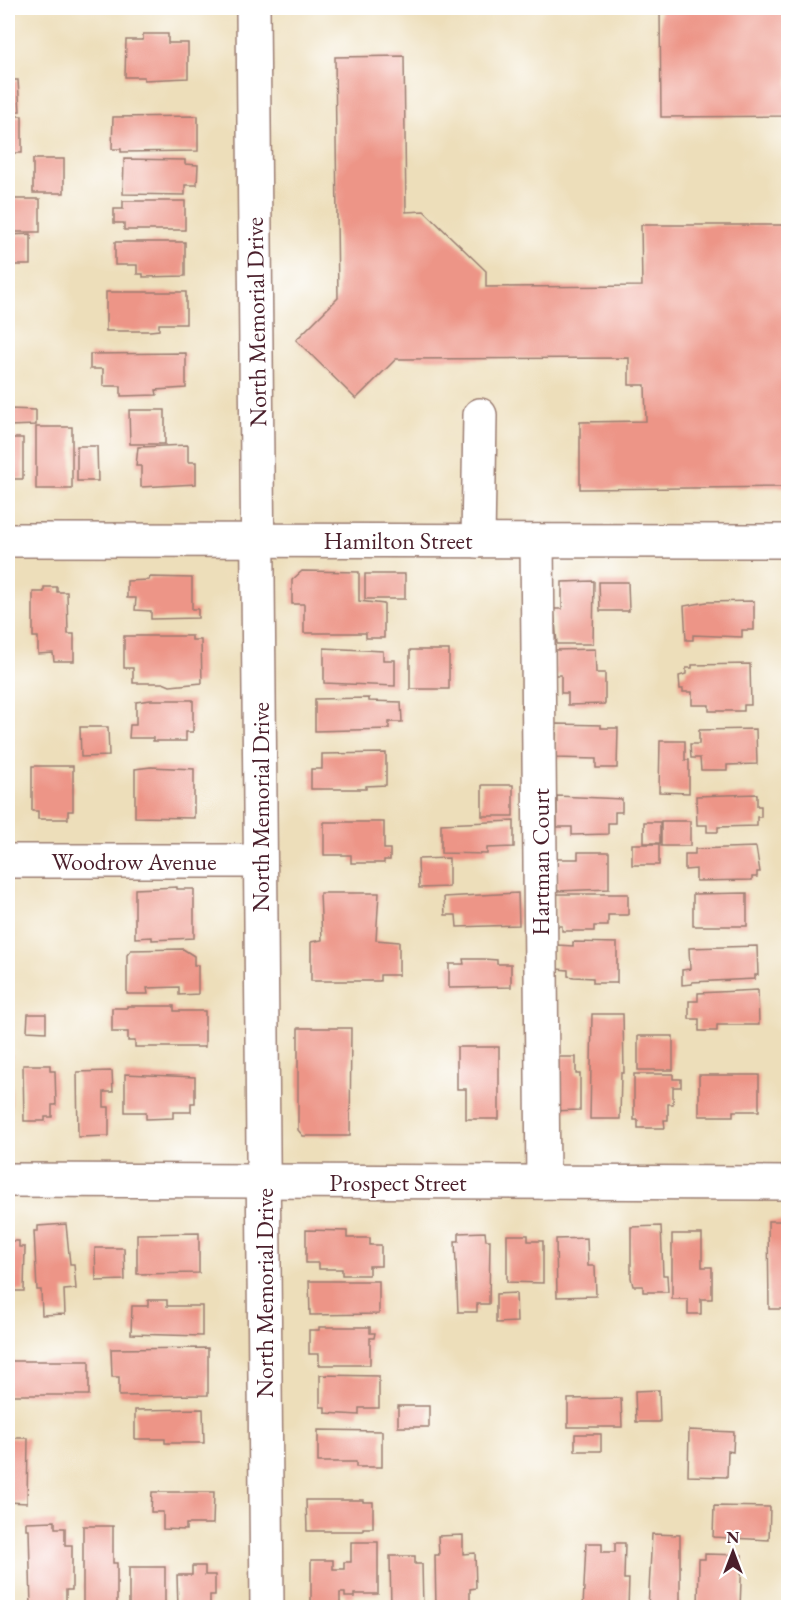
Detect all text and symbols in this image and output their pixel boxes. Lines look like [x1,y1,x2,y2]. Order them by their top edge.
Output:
street label: North Memorial Drive [239,217,273,427]
street label: Hamilton Street [324,525,473,556]
street label: North Memorial Drive [245,702,276,912]
street label: Hartman Court [525,788,556,936]
street label: Woodrow Avenue [51,846,217,877]
street label: Prospect Street [329,1167,467,1198]
street label: North Memorial Drive [249,1188,280,1398]
north arrow [703,1522,763,1582]
text: N [727,1527,740,1548]

